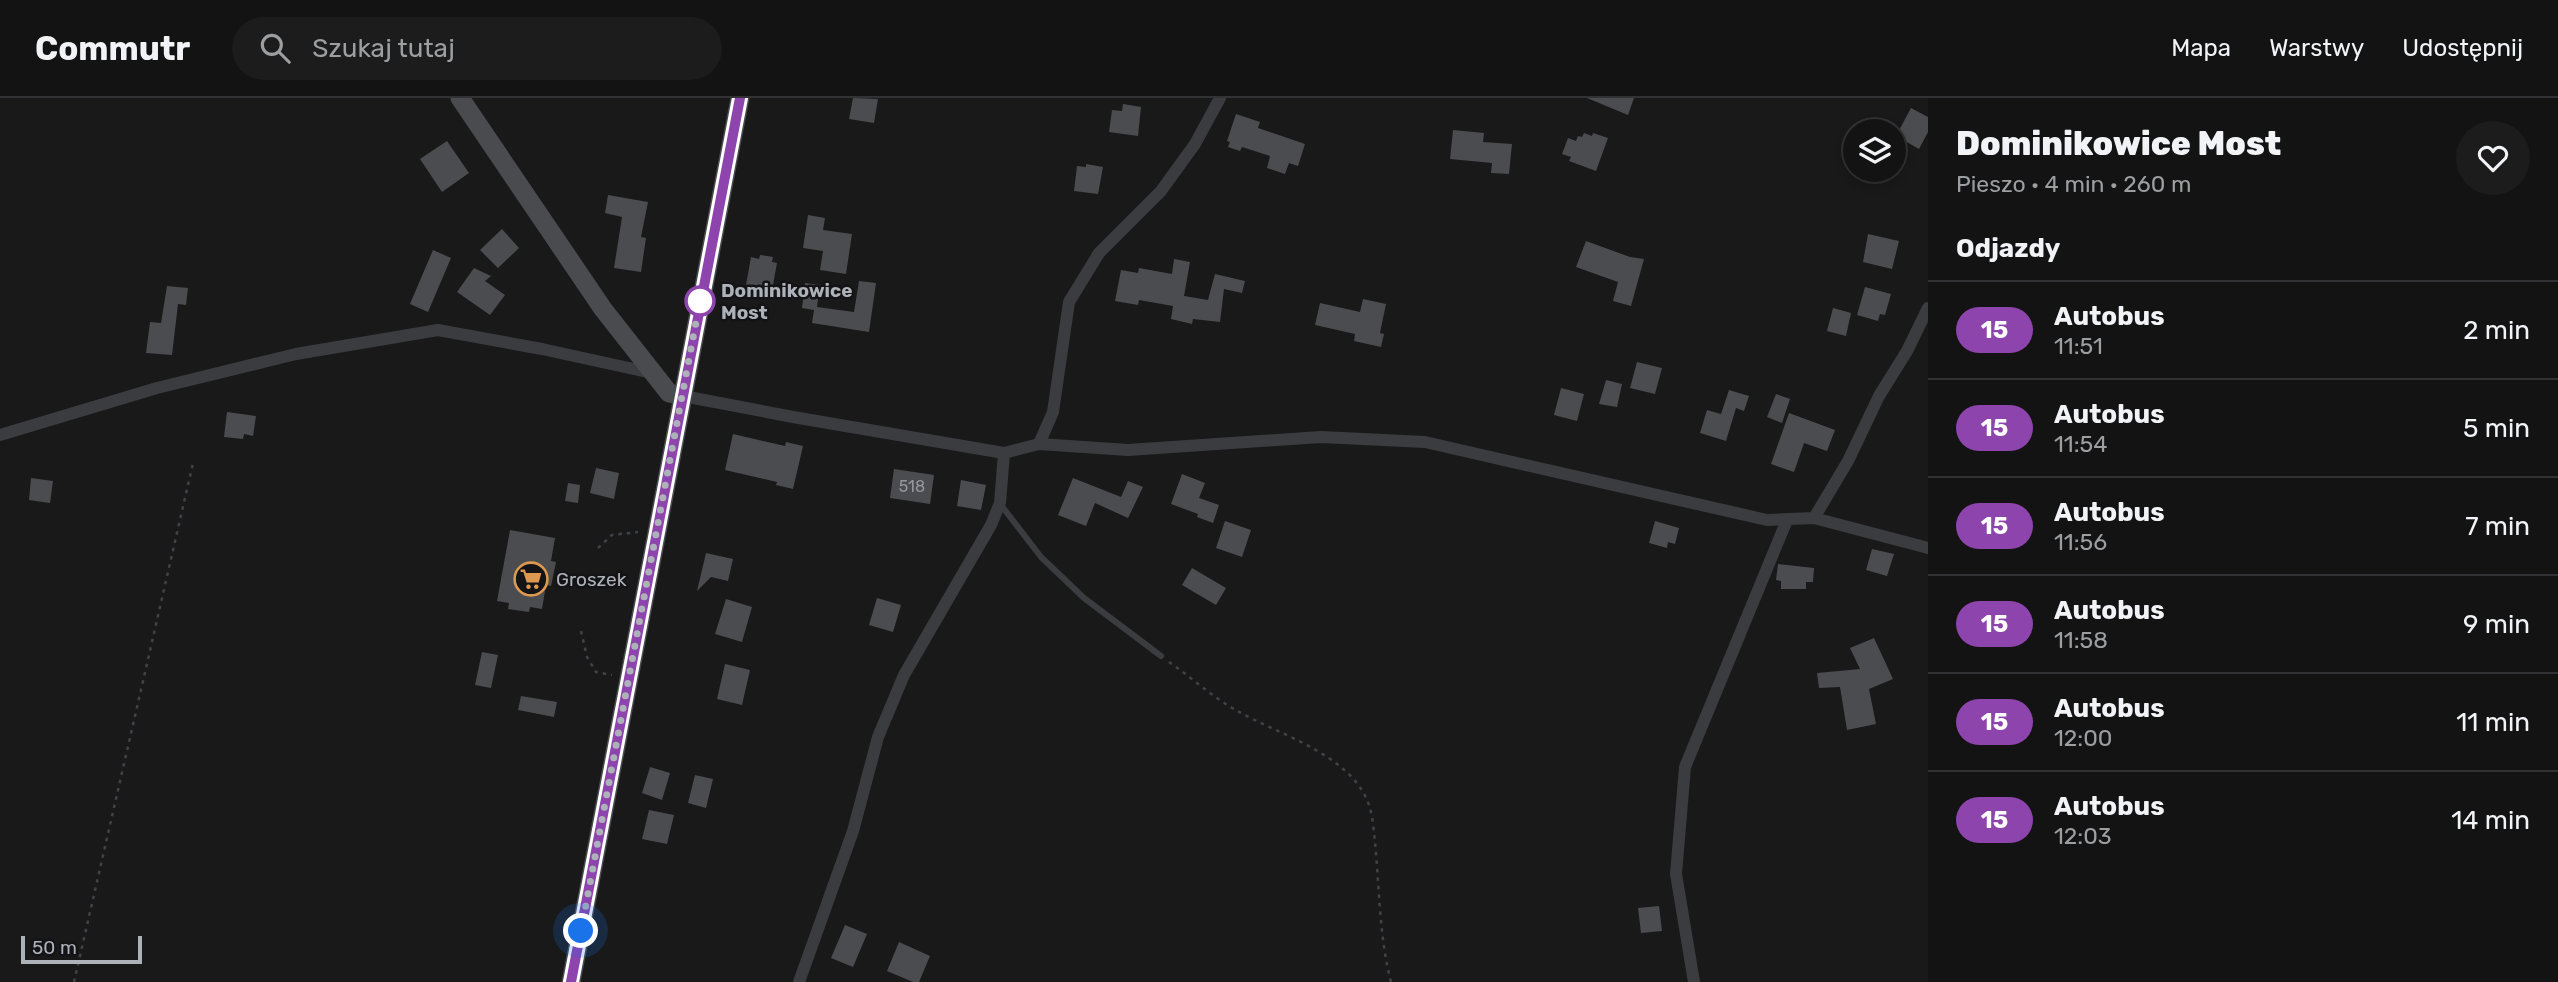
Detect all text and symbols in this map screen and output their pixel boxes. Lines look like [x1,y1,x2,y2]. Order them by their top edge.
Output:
search box [232,17,722,80]
text: Commutr [35,29,190,68]
icon: search [256,29,294,67]
text: Szukaj tutaj [312,33,455,64]
text: Mapa [2171,34,2231,62]
text: Warstwy [2269,34,2364,62]
text: Udostępnij [2402,34,2523,62]
map controls [1843,119,1906,182]
button: layers [1843,119,1906,182]
button: heart [2456,121,2530,195]
text: Dominikowice Most [1956,124,2281,163]
text: Pieszo · 4 min · 260 m [1956,170,2191,198]
text: Odjazdy [1956,233,2060,264]
place label: Dominikowice Most [721,279,853,324]
marker: Dominikowice Most [685,286,715,316]
text: Autobus [2054,301,2165,332]
text: 2 min [2463,315,2530,346]
text: 15 [1981,316,2008,344]
text: 11:51 [2054,332,2103,360]
text: Autobus [2054,399,2165,430]
text: 5 min [2463,413,2530,444]
text: 15 [1981,414,2008,442]
text: 11:54 [2054,430,2108,458]
house number: 518 [899,477,925,496]
text: Autobus [2054,497,2165,528]
text: 7 min [2465,511,2530,542]
text: 15 [1981,512,2008,540]
text: 11:56 [2054,528,2107,556]
supermarket icon: Groszek [512,560,550,598]
place label: Groszek [556,568,627,591]
text: Autobus [2054,595,2165,626]
text: 9 min [2463,609,2530,640]
text: 15 [1981,610,2008,638]
text: 11:58 [2054,626,2108,654]
text: Autobus [2054,693,2165,724]
text: 11 min [2456,707,2530,738]
text: 15 [1981,708,2008,736]
text: 12:00 [2054,724,2112,752]
text: Autobus [2054,791,2165,822]
text: 14 min [2451,805,2530,836]
text: 15 [1981,806,2008,834]
text: 12:03 [2054,822,2112,850]
your location [563,913,598,948]
scale bar [21,933,142,965]
text: 50 m [32,936,77,959]

